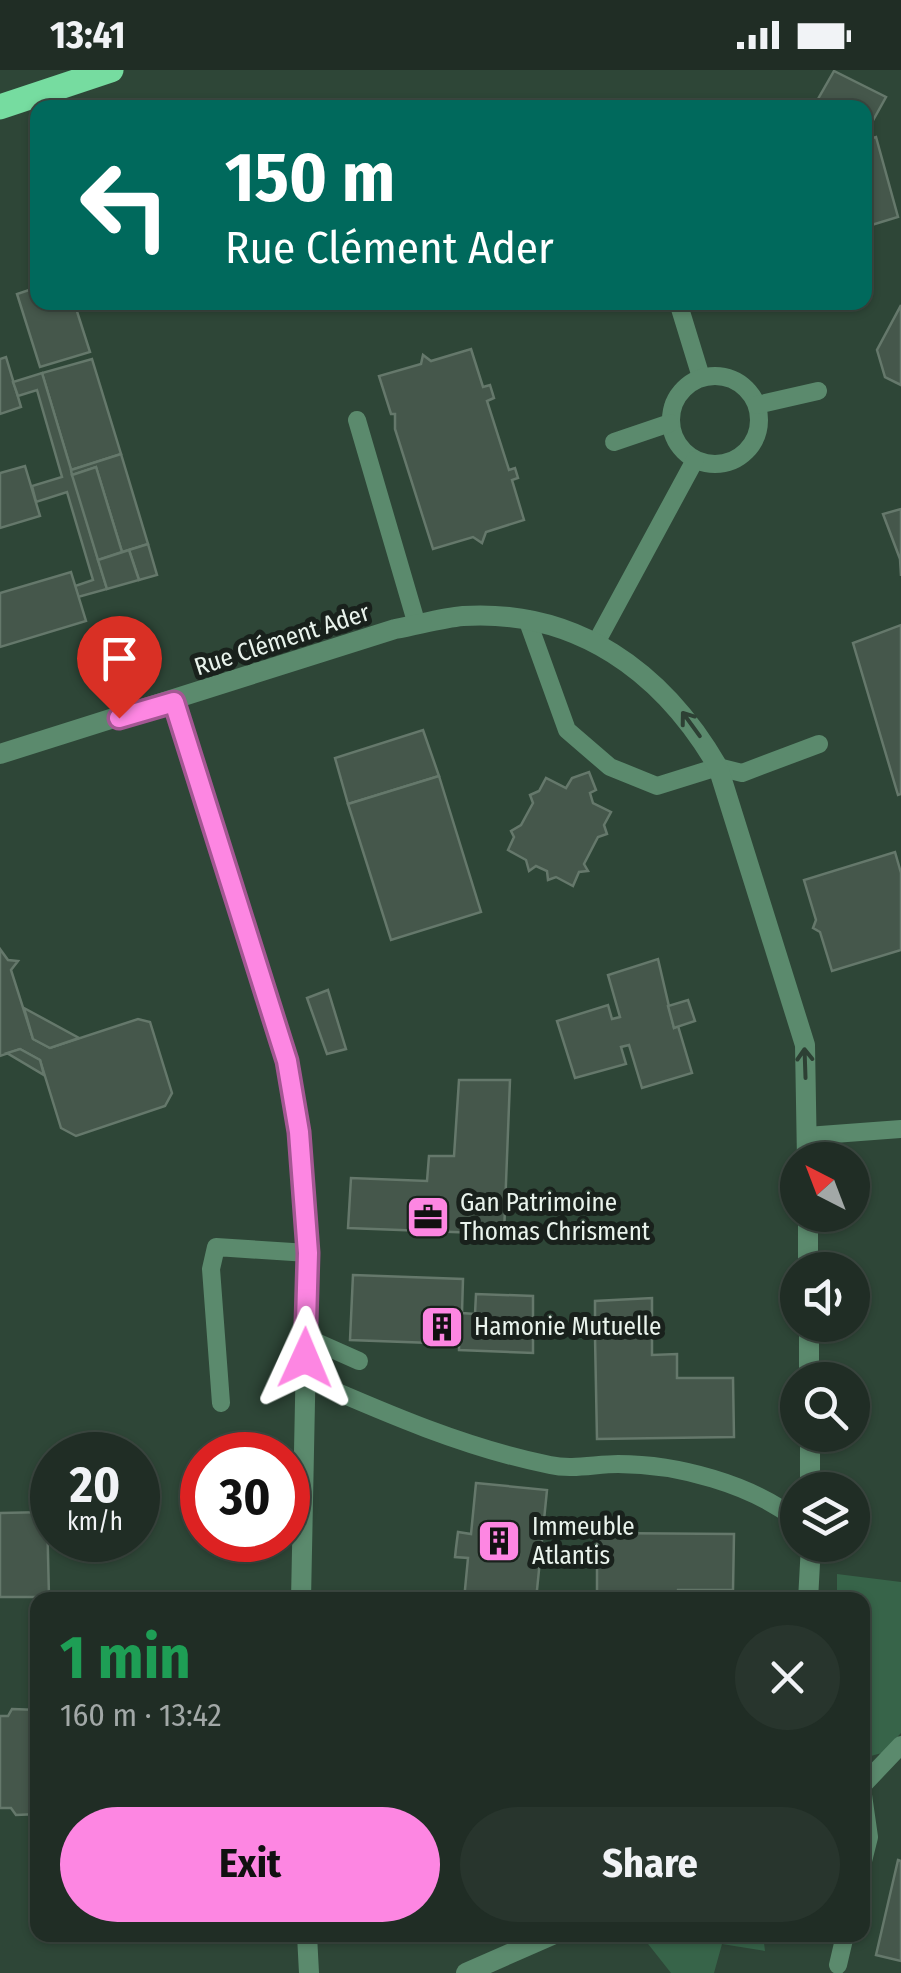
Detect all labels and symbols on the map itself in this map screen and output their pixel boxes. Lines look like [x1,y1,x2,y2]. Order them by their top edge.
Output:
street label: Rue Clément Ader [191,597,374,682]
pin [77,616,162,719]
one-way arrow [681,711,702,738]
one-way arrow [796,1047,815,1079]
north arrow [780,1142,870,1232]
place label: Gan Patrimoine Thomas Chrisment [460,1188,651,1247]
office icon: Gan Patrimoine Thomas Chrisment [405,1194,451,1240]
building icon: Hamonie Mutuelle [419,1304,465,1350]
position arrow [253,1306,357,1410]
place label: Hamonie Mutuelle [474,1312,661,1342]
speed limit sign: 30 [180,1432,310,1562]
place label: Immeuble Atlantis [532,1512,635,1571]
building icon: Immeuble Atlantis [476,1518,522,1564]

